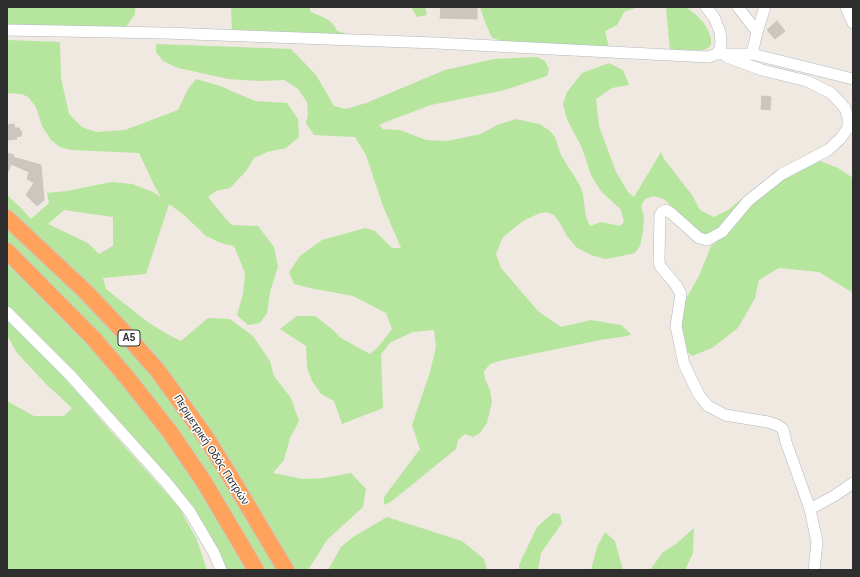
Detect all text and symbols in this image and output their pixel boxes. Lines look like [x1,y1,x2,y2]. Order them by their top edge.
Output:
road number: Α5 [118,330,140,346]
street label: Περιμετρική Οδός Πατρών [170,392,252,508]

